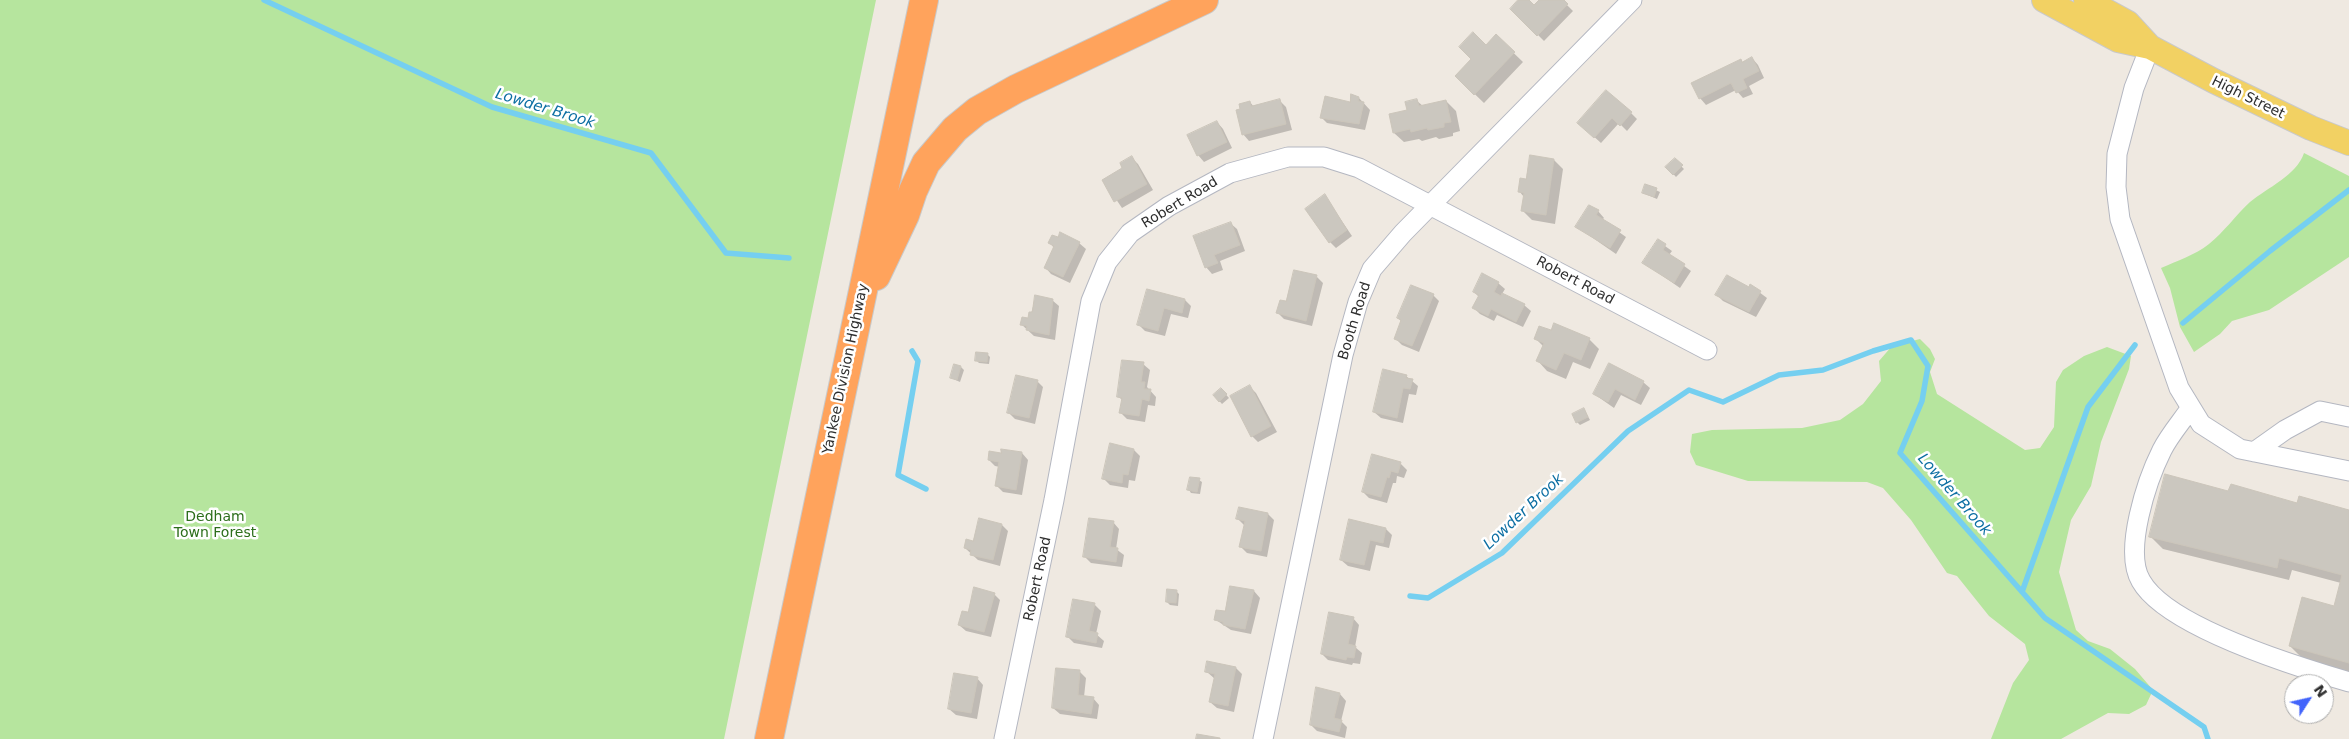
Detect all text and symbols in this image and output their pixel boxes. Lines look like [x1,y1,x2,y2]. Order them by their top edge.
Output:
street label: High Street [2209,73,2287,123]
water label: Lowder Brook [493,85,597,133]
street label: Robert Road [1139,174,1221,232]
street label: Robert Road [1533,253,1617,309]
street label: Booth Road [1335,280,1375,362]
street label: Yankee Division Highway [820,282,872,456]
water label: Lowder Brook [1913,450,1995,540]
water label: Lowder Brook [1480,470,1568,554]
park label: Dedham Town Forest [174,509,256,542]
street label: Robert Road [1021,535,1055,623]
north arrow [2284,674,2334,724]
text: N [2311,682,2330,700]

